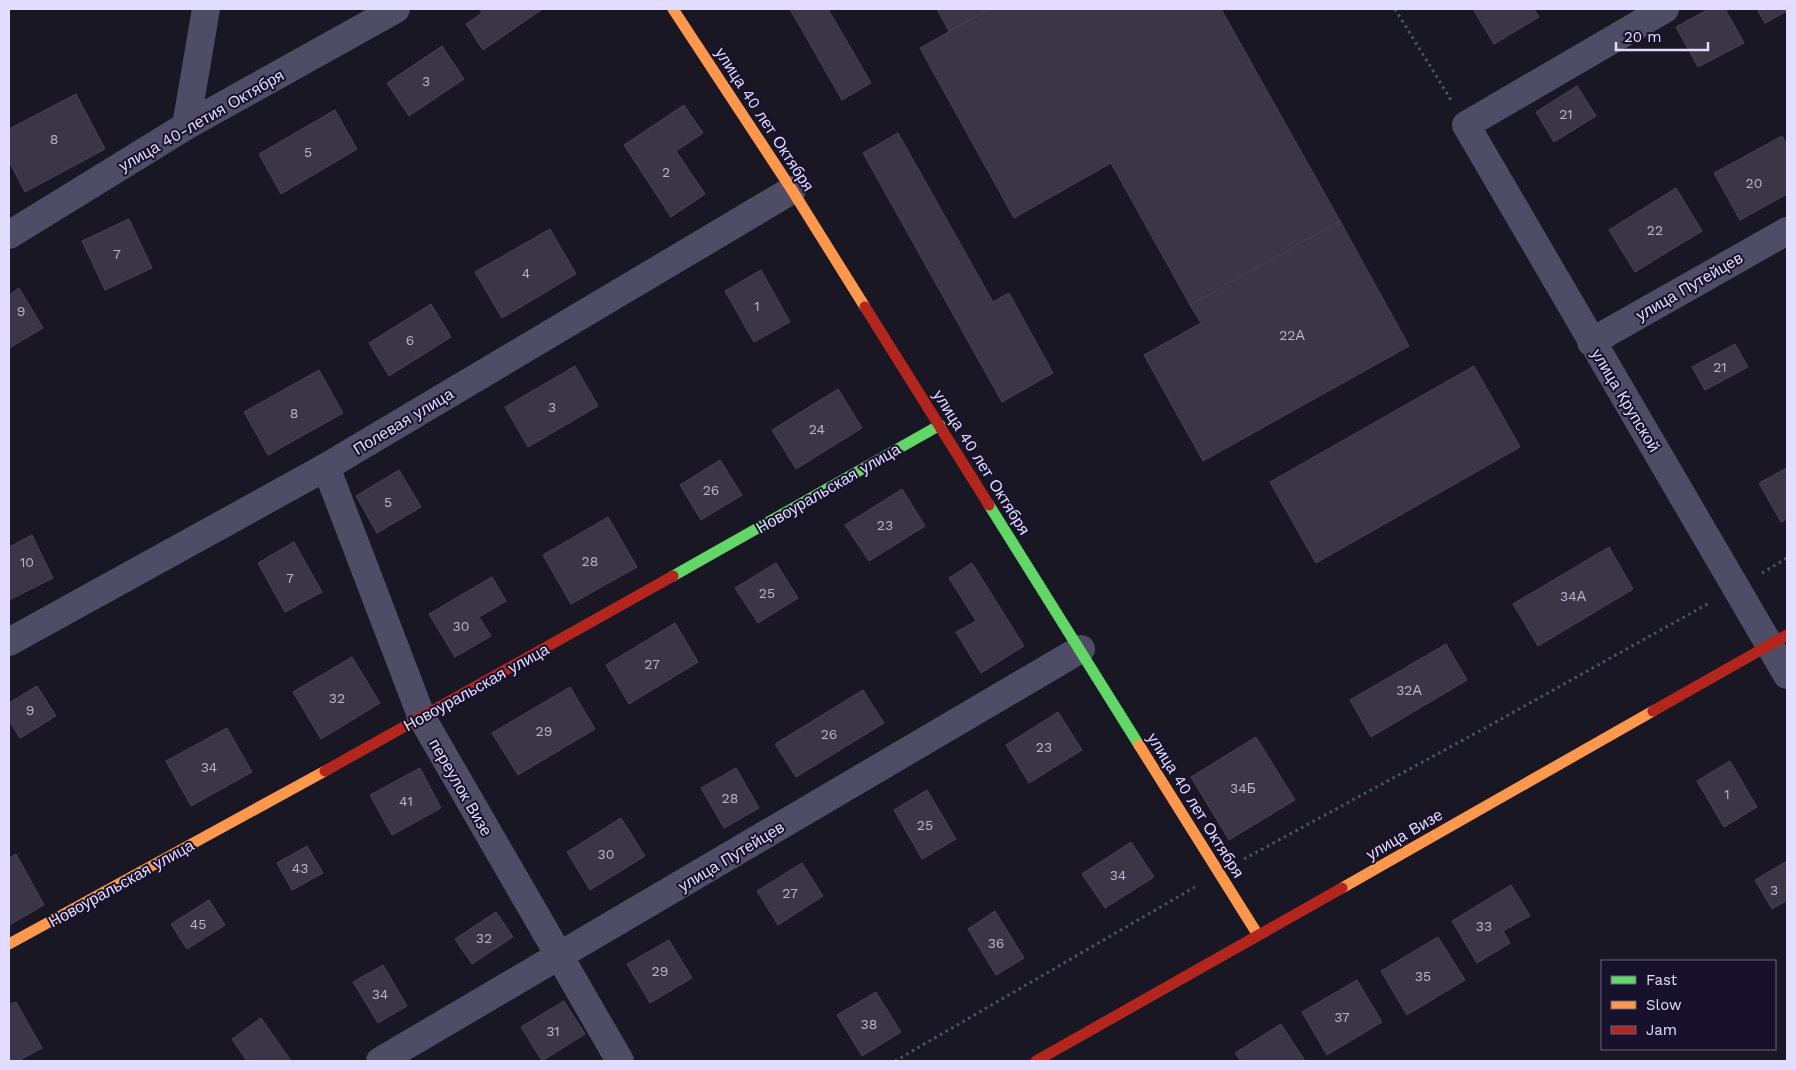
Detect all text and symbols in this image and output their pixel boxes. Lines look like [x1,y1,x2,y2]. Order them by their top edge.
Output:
scale bar [1616,20,1708,52]
text: 20 m [1624,28,1662,46]
street label: улица 40 лет Октября [711,44,818,195]
street label: улица 40-летия Октября [115,65,287,176]
house number: 3 [422,73,430,89]
house number: 21 [1559,106,1573,122]
house number: 8 [50,131,58,147]
house number: 5 [304,144,312,160]
house number: 2 [662,164,670,180]
house number: 20 [1746,175,1762,191]
house number: 22 [1647,222,1663,238]
house number: 7 [113,246,121,262]
street label: улица Путейцев [1632,248,1746,325]
house number: 4 [522,265,530,281]
house number: 1 [754,298,760,314]
house number: 9 [17,303,25,319]
house number: 22А [1279,327,1305,343]
house number: 6 [406,332,414,348]
street label: улица Крупской [1587,345,1664,455]
house number: 21 [1713,359,1727,375]
street label: Полевая улица [350,384,457,459]
street label: улица 40 лет Октября [929,386,1034,538]
house number: 3 [548,399,556,415]
house number: 8 [290,405,298,421]
house number: 24 [809,421,825,437]
street label: Новоуральская улица [753,439,904,537]
house number: 26 [703,482,719,498]
house number: 5 [384,494,392,510]
house number: 23 [877,517,893,533]
house number: 28 [582,553,598,569]
house number: 10 [20,554,34,570]
house number: 7 [286,570,294,586]
house number: 25 [759,585,775,601]
house number: 34А [1560,588,1587,604]
house number: 30 [453,618,469,634]
street label: Новоуральская улица [400,640,552,735]
house number: 27 [644,656,660,672]
house number: 32А [1396,682,1422,698]
house number: 32 [329,690,345,706]
house number: 9 [26,702,34,718]
house number: 29 [536,723,552,739]
house number: 26 [821,726,837,742]
street label: улица 40 лет Октября [1143,729,1248,881]
street label: переулок Визе [425,735,496,839]
house number: 23 [1036,739,1052,755]
house number: 34 [201,759,217,775]
house number: 34Б [1230,780,1256,796]
house number: 1 [1724,786,1730,802]
house number: 28 [722,790,738,806]
house number: 41 [399,793,413,809]
street label: улица Визе [1363,805,1446,864]
street label: улица Путейцев [675,817,788,896]
house number: 25 [917,817,933,833]
street label: Новоуральская улица [45,836,197,931]
house number: 30 [598,846,614,862]
house number: 43 [292,860,308,876]
house number: 34 [1110,867,1126,883]
house number: 3 [1770,882,1778,898]
house number: 27 [782,885,798,901]
house number: 45 [190,916,206,932]
house number: 33 [1476,918,1492,934]
house number: 32 [476,930,492,946]
house number: 36 [988,935,1004,951]
legend [1601,960,1776,1050]
house number: 29 [652,963,668,979]
house number: 35 [1415,968,1431,984]
text: Fast [1646,971,1678,989]
house number: 34 [372,986,388,1002]
text: Slow [1646,996,1682,1014]
house number: 37 [1334,1009,1350,1025]
house number: 38 [861,1016,877,1032]
text: Jam [1646,1021,1677,1039]
house number: 31 [546,1023,560,1039]

